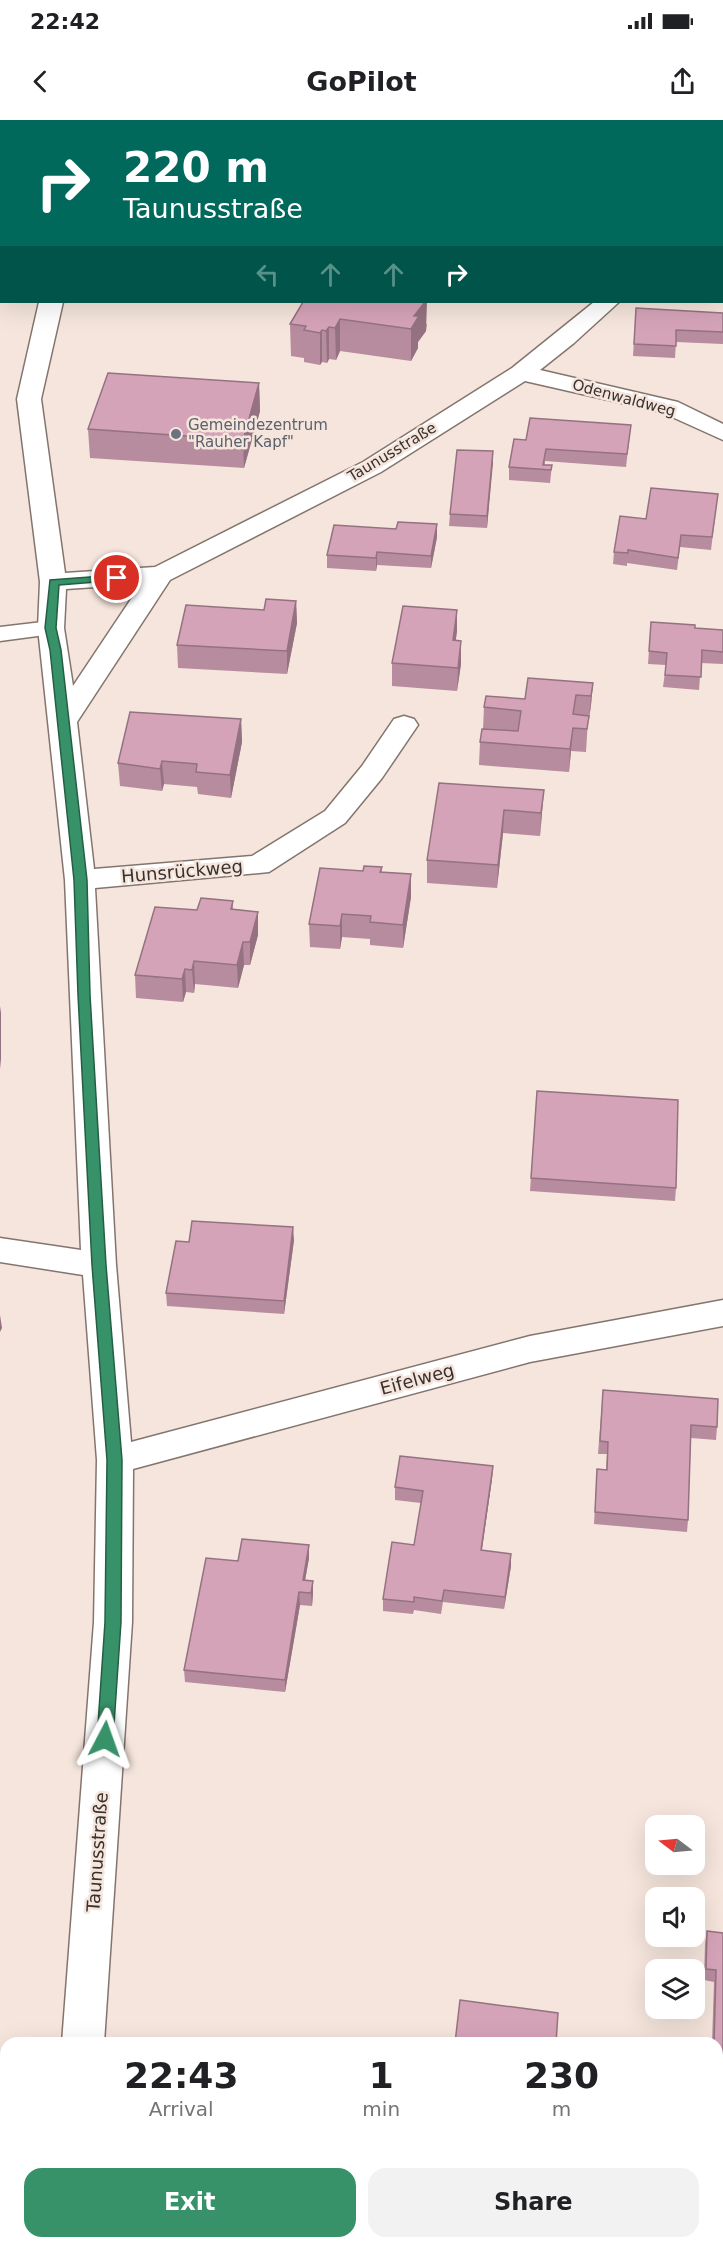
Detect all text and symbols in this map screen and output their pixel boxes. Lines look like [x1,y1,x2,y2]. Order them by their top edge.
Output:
text: 22:42 [30,9,100,34]
icon: back [24,65,57,98]
icon: share [666,65,699,98]
text: GoPilot [306,66,417,97]
text: 220 m [123,143,269,192]
icon: right [24,144,102,222]
text: Taunusstraße [123,193,303,224]
icon: left [251,258,284,291]
icon: ahead [314,258,347,291]
icon: ahead [377,258,410,291]
icon: right [440,258,473,291]
street label: Odenwaldweg [570,376,678,420]
place label: Gemeindezentrum "Rauher Kapf" [188,416,328,451]
street label: Taunusstraße [344,419,439,486]
marker: Gemeindezentrum "Rauher Kapf" [169,427,183,441]
pin [91,552,142,603]
icon: arrive [100,561,133,594]
street label: Hunsrückweg [120,855,244,887]
street label: Eifelweg [378,1359,456,1399]
position arrow [73,1707,137,1771]
street label: Taunusstraße [82,1791,112,1914]
north arrow [645,1815,705,1875]
map controls [645,1815,705,2019]
button: sound [645,1887,705,1947]
button: layers [645,1959,705,2019]
text: 22:43 [124,2055,238,2096]
text: 1 [369,2055,394,2096]
text: 230 [524,2055,599,2096]
text: Arrival [149,2097,214,2121]
text: min [362,2097,400,2121]
text: m [552,2097,571,2121]
button: Exit [24,2168,356,2237]
button: Share [368,2168,699,2237]

